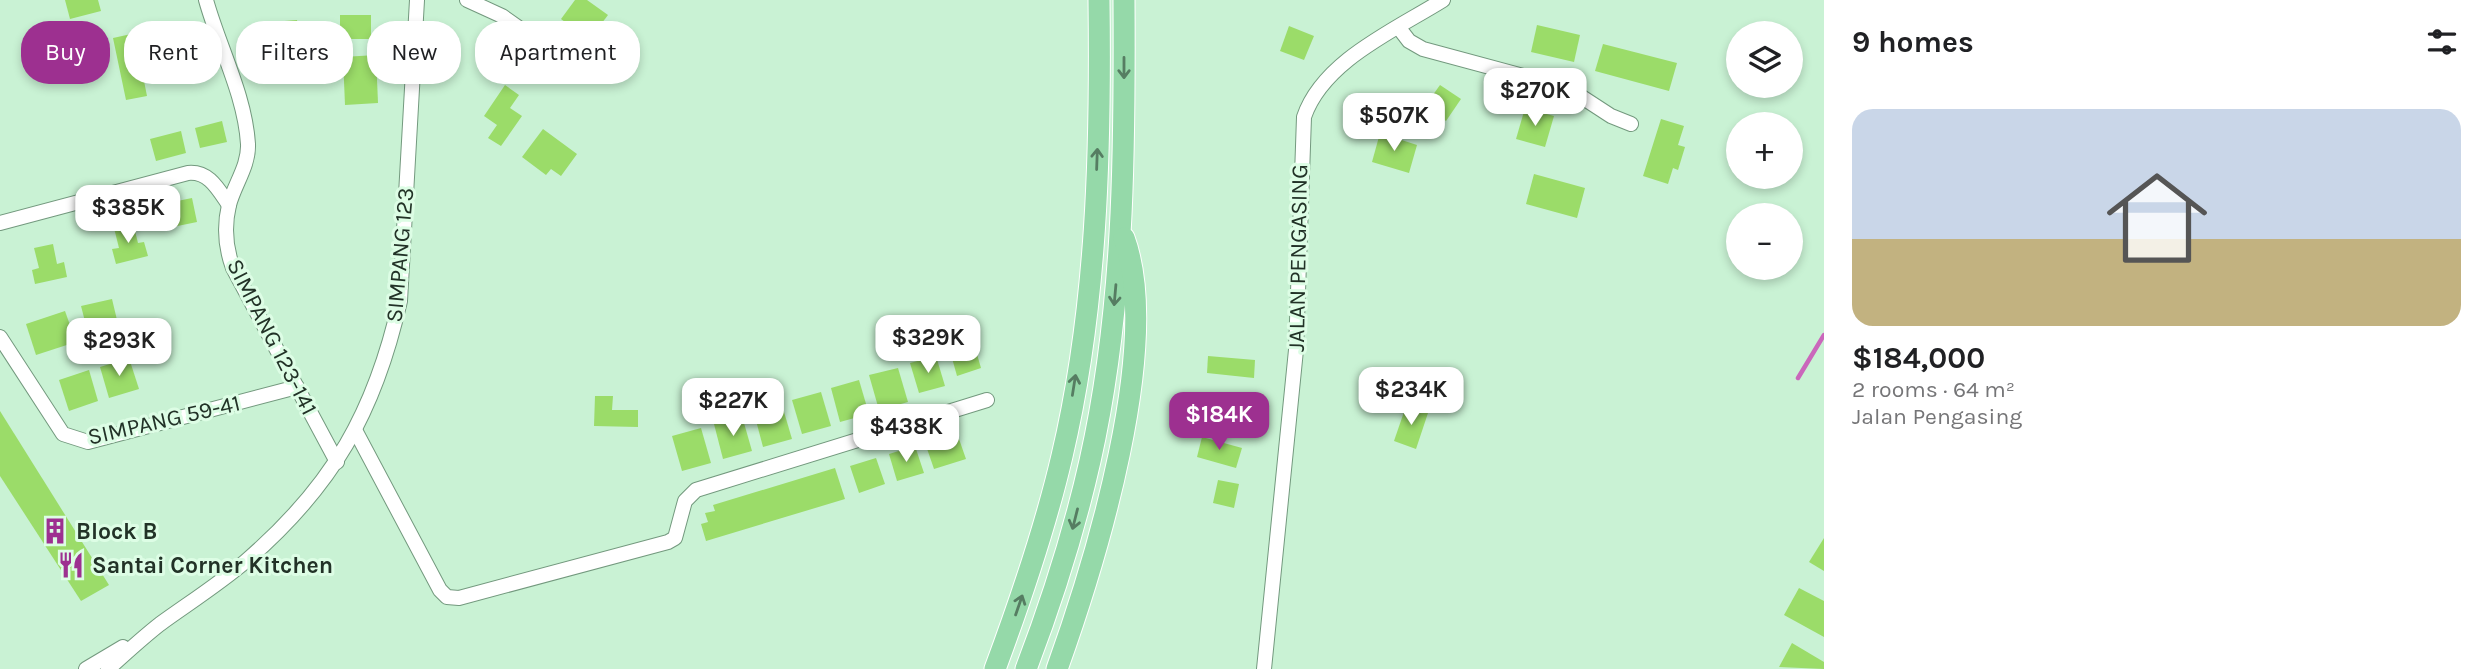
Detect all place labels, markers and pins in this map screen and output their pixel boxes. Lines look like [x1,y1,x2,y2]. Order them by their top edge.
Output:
pin: $270K [1486,68,1584,128]
pin: $507K [1345,94,1443,153]
pin: $385K [79,186,177,245]
pin: $329K [879,316,977,375]
pin: $293K [70,318,168,378]
pin: $234K [1362,368,1460,427]
pin: $227K [684,378,782,438]
pin: $184K [1170,392,1268,452]
pin: $438K [857,405,955,464]
building icon: Block B [40,516,70,546]
place label: Block B [76,518,157,545]
restaurant icon: Santai Corner Kitchen [56,550,86,580]
place label: Santai Corner Kitchen [92,552,333,579]

